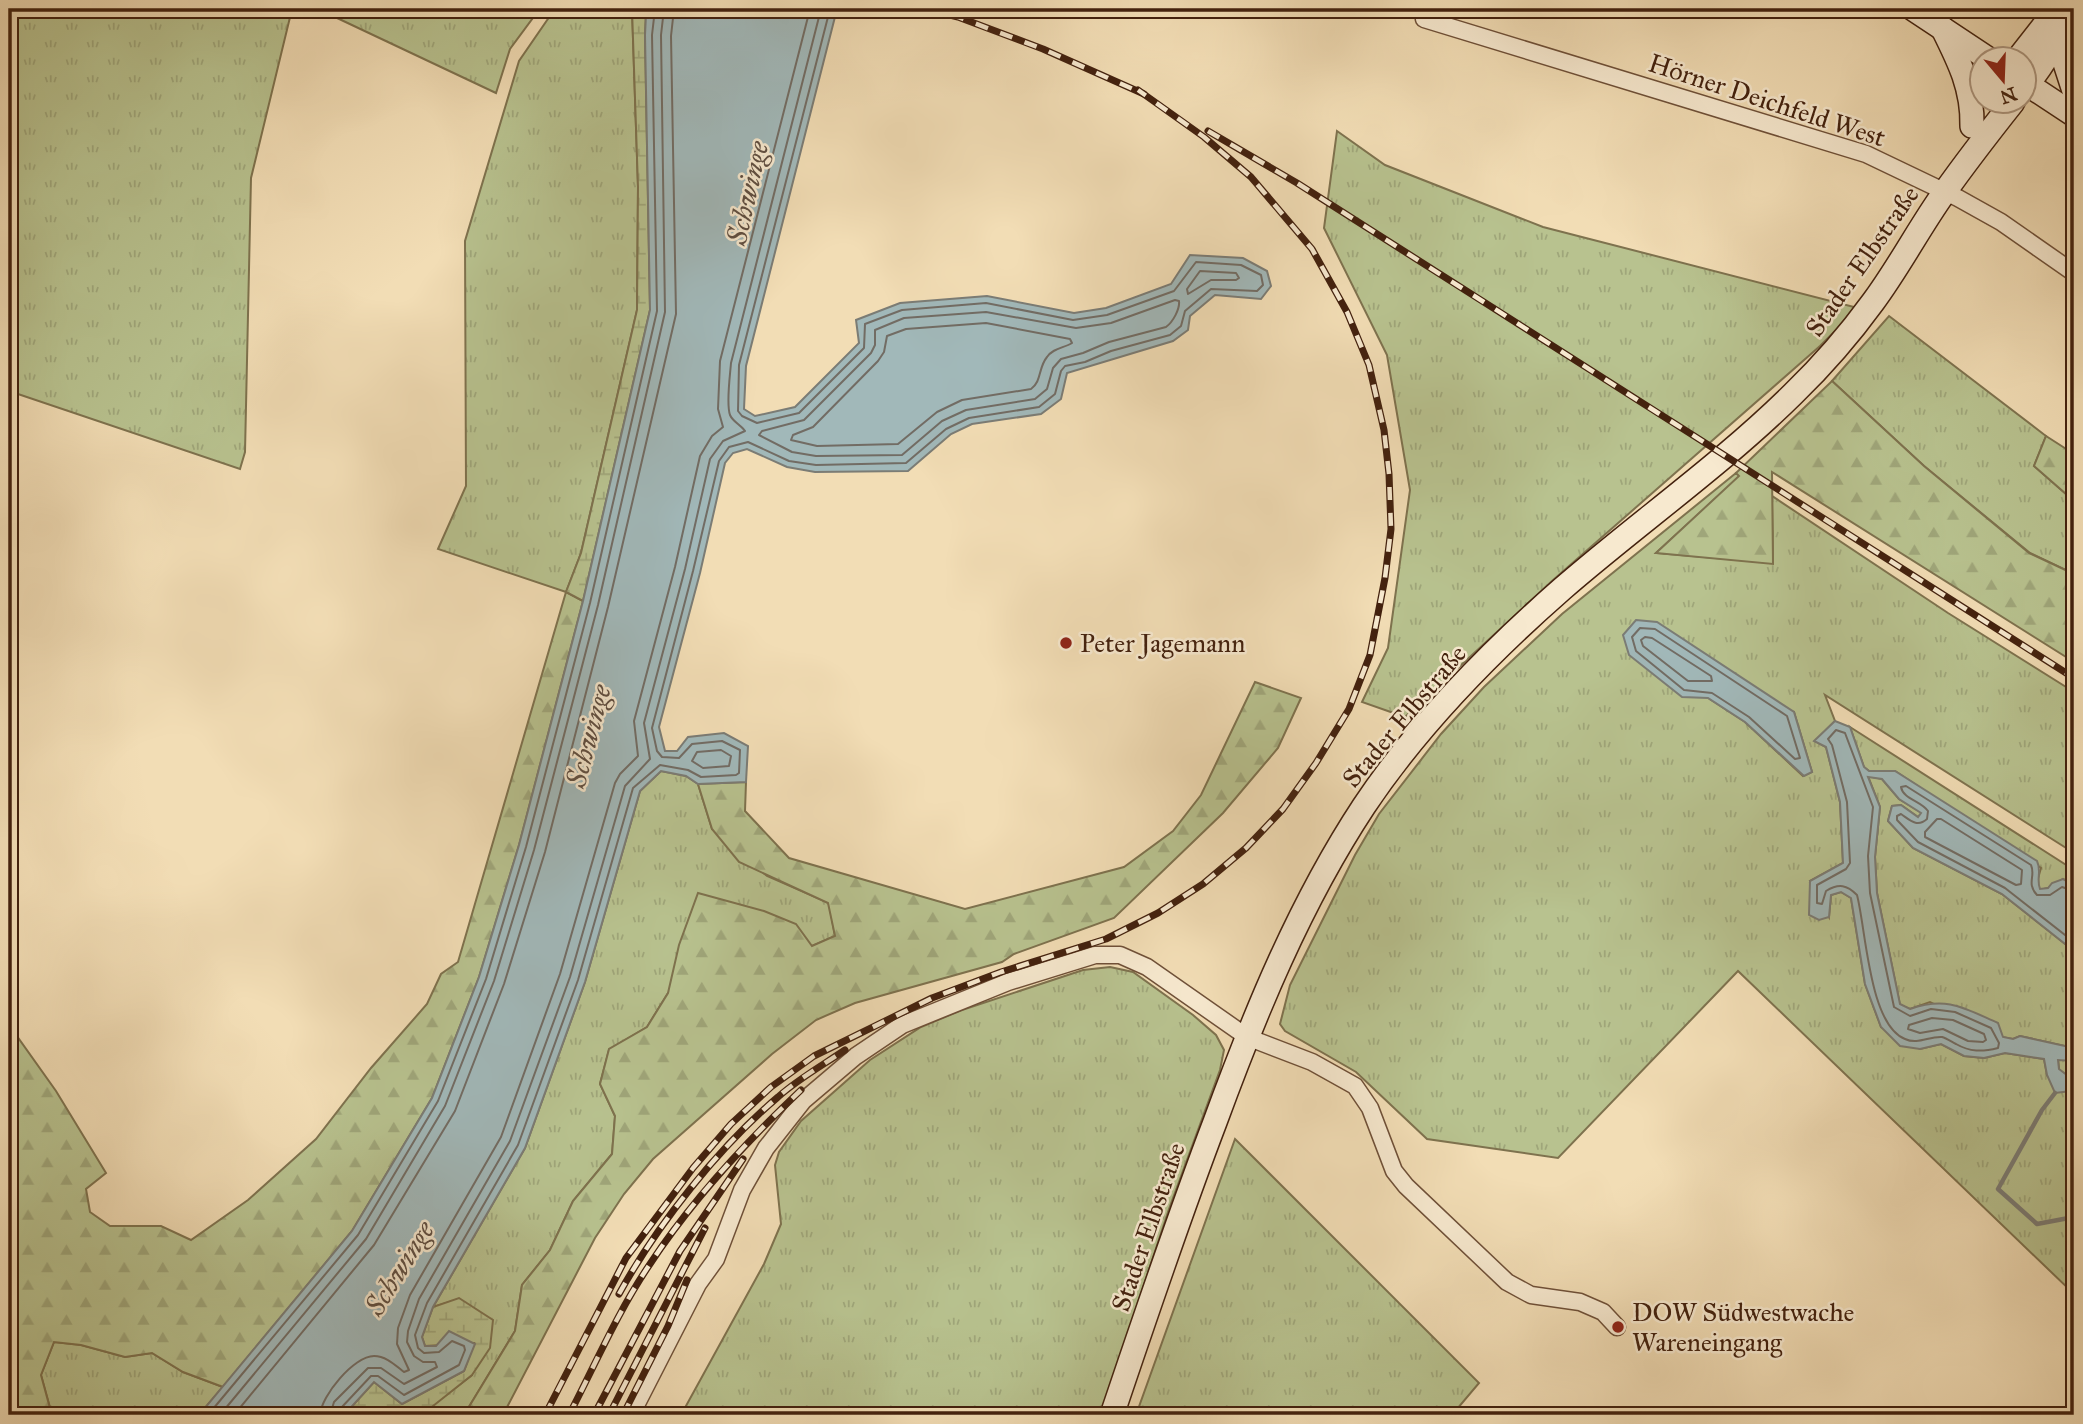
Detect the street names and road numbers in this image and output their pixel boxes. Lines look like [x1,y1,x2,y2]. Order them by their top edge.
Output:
street label: Hörner Deichfeld West [1644,47,1890,153]
street label: Stader Elbstraße [1798,179,1926,342]
street label: Stader Elbstraße [1335,638,1473,794]
street label: Stader Elbstraße [1104,1138,1192,1316]

